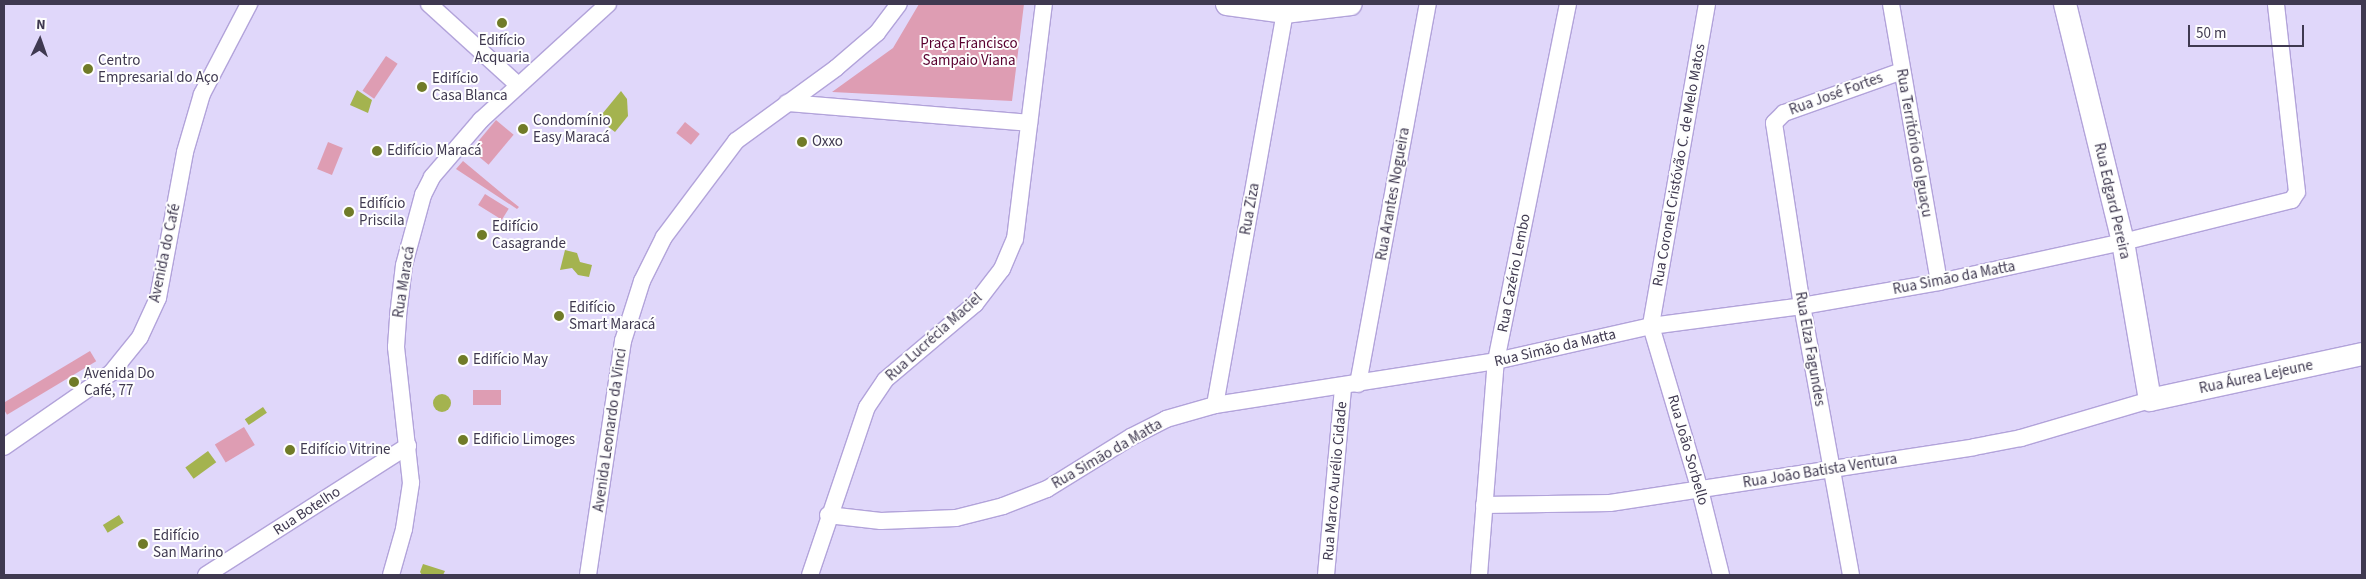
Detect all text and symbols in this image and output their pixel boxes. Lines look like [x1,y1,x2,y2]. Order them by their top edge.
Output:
north arrow [15,15,65,65]
text: N [36,15,46,35]
scale bar [2191,15,2307,47]
marker: Edifício Acquaria [496,17,508,29]
text: 50 m [2196,23,2226,44]
place label: Edifício Acquaria [474,31,530,66]
park label: Praça Francisco Sampaio Viana [920,34,1018,69]
street label: Rua Coronel Cristóvão C. de Melo Matos [1649,42,1709,288]
place label: Centro Empresarial do Aço [98,51,219,86]
marker: Centro Empresarial do Aço [82,63,94,75]
street label: Rua Território do Iguaçu [1892,67,1936,219]
place label: Edifício Casa Blanca [432,69,508,104]
street label: Rua José Fortes [1787,69,1885,119]
marker: Edifício Casa Blanca [416,81,428,93]
place label: Condomínio Easy Maracá [533,111,611,146]
marker: Condomínio Easy Maracá [517,123,529,135]
street label: Rua Arantes Nogueira [1372,126,1414,262]
place label: Oxxo [812,133,843,151]
marker: Oxxo [796,136,808,148]
street label: Rua Edgard Pereira [2090,141,2134,261]
place label: Edifício Maracá [387,142,482,160]
marker: Edifício Maracá [371,145,383,157]
street label: Rua Ziza [1237,182,1263,236]
place label: Edifício Priscila [359,194,405,229]
street label: Avenida do Café [146,202,184,304]
marker: Edifício Priscila [343,206,355,218]
street label: Rua Cazério Lembo [1494,212,1534,334]
place label: Edifício Casagrande [492,217,566,252]
marker: Edifício Casagrande [476,229,488,241]
street label: Rua Maracá [389,245,419,319]
street label: Rua Simão da Matta [1891,257,2017,299]
street label: Rua Lucrécia Maciel [882,289,986,385]
street label: Rua Elza Fagundes [1791,290,1829,408]
place label: Edifício Smart Maracá [569,298,655,333]
marker: Edifício Smart Maracá [553,310,565,322]
street label: Rua Simão da Matta [1492,325,1618,371]
street label: Avenida Leonardo da Vinci [590,347,630,513]
place label: Edifício May [473,351,548,369]
marker: Edifício May [457,354,469,366]
street label: Rua Áurea Lejeune [2197,356,2315,398]
place label: Avenida Do Café, 77 [84,364,155,399]
marker: Avenida Do Café, 77 [68,376,80,388]
street label: Rua João Sorbello [1664,393,1712,507]
street label: Rua Marco Aurélio Cidade [1319,401,1351,561]
street label: Rua Simão da Matta [1049,415,1165,493]
place label: Edificio Limoges [473,431,575,449]
marker: Edificio Limoges [457,434,469,446]
place label: Edifício Vitrine [300,441,391,459]
marker: Edifício Vitrine [284,444,296,456]
street label: Rua João Batista Ventura [1742,450,1898,492]
street label: Rua Botelho [270,483,344,539]
place label: Edifício San Marino [153,526,223,561]
marker: Edifício San Marino [137,538,149,550]

